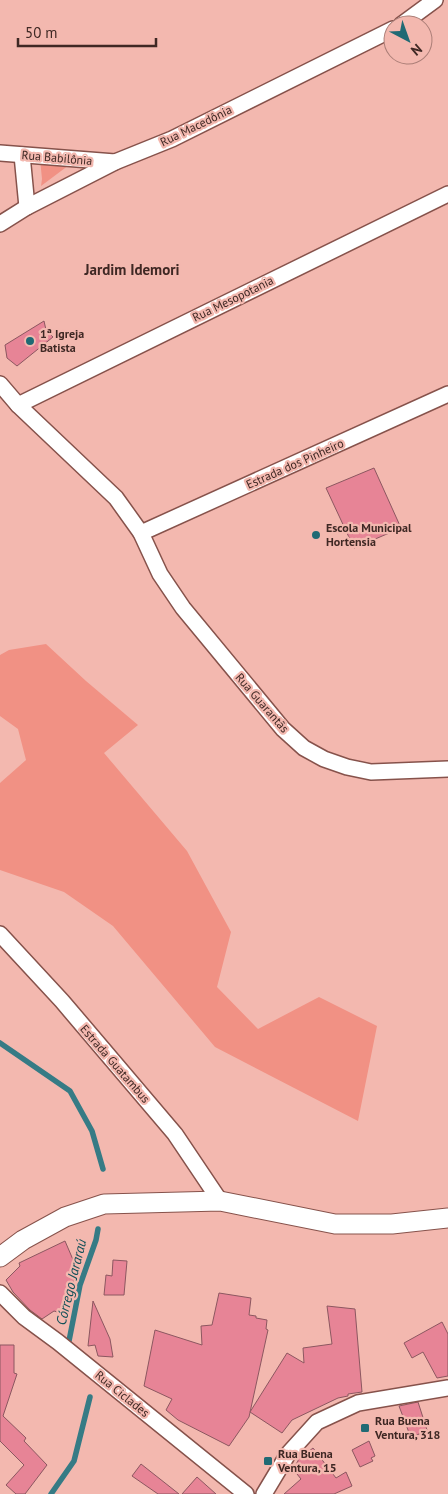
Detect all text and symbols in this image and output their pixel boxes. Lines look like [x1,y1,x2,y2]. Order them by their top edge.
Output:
scale bar [18,15,155,47]
north arrow [383,15,433,65]
text: 50 m [25,23,58,42]
text: N [407,40,426,60]
street label: Rua Macedônia [157,102,234,149]
street label: Rua Babilônia [21,147,93,168]
district label: Jardim Idemori [83,260,180,279]
street label: Rua Mesopotania [190,272,276,325]
place label: 1ª Igreja Batista [40,326,84,355]
marker: 1ª Igreja Batista [24,335,36,347]
street label: Estrada dos Pinheiro [244,435,346,492]
place label: Escola Municipal Hortensia [326,520,412,549]
marker: Escola Municipal Hortensia [310,529,322,541]
street label: Rua Guarantãs [232,670,292,736]
street label: Estrada Guatambus [77,1021,153,1106]
water label: Córrego Jararaú [52,1237,90,1327]
street label: Rua Ciclades [92,1367,152,1420]
place label: Rua Buena Ventura, 318 [374,1413,441,1442]
marker: Rua Buena Ventura, 318 [359,1422,371,1434]
place label: Rua Buena Ventura, 15 [277,1446,337,1475]
marker: Rua Buena Ventura, 15 [262,1455,274,1467]

